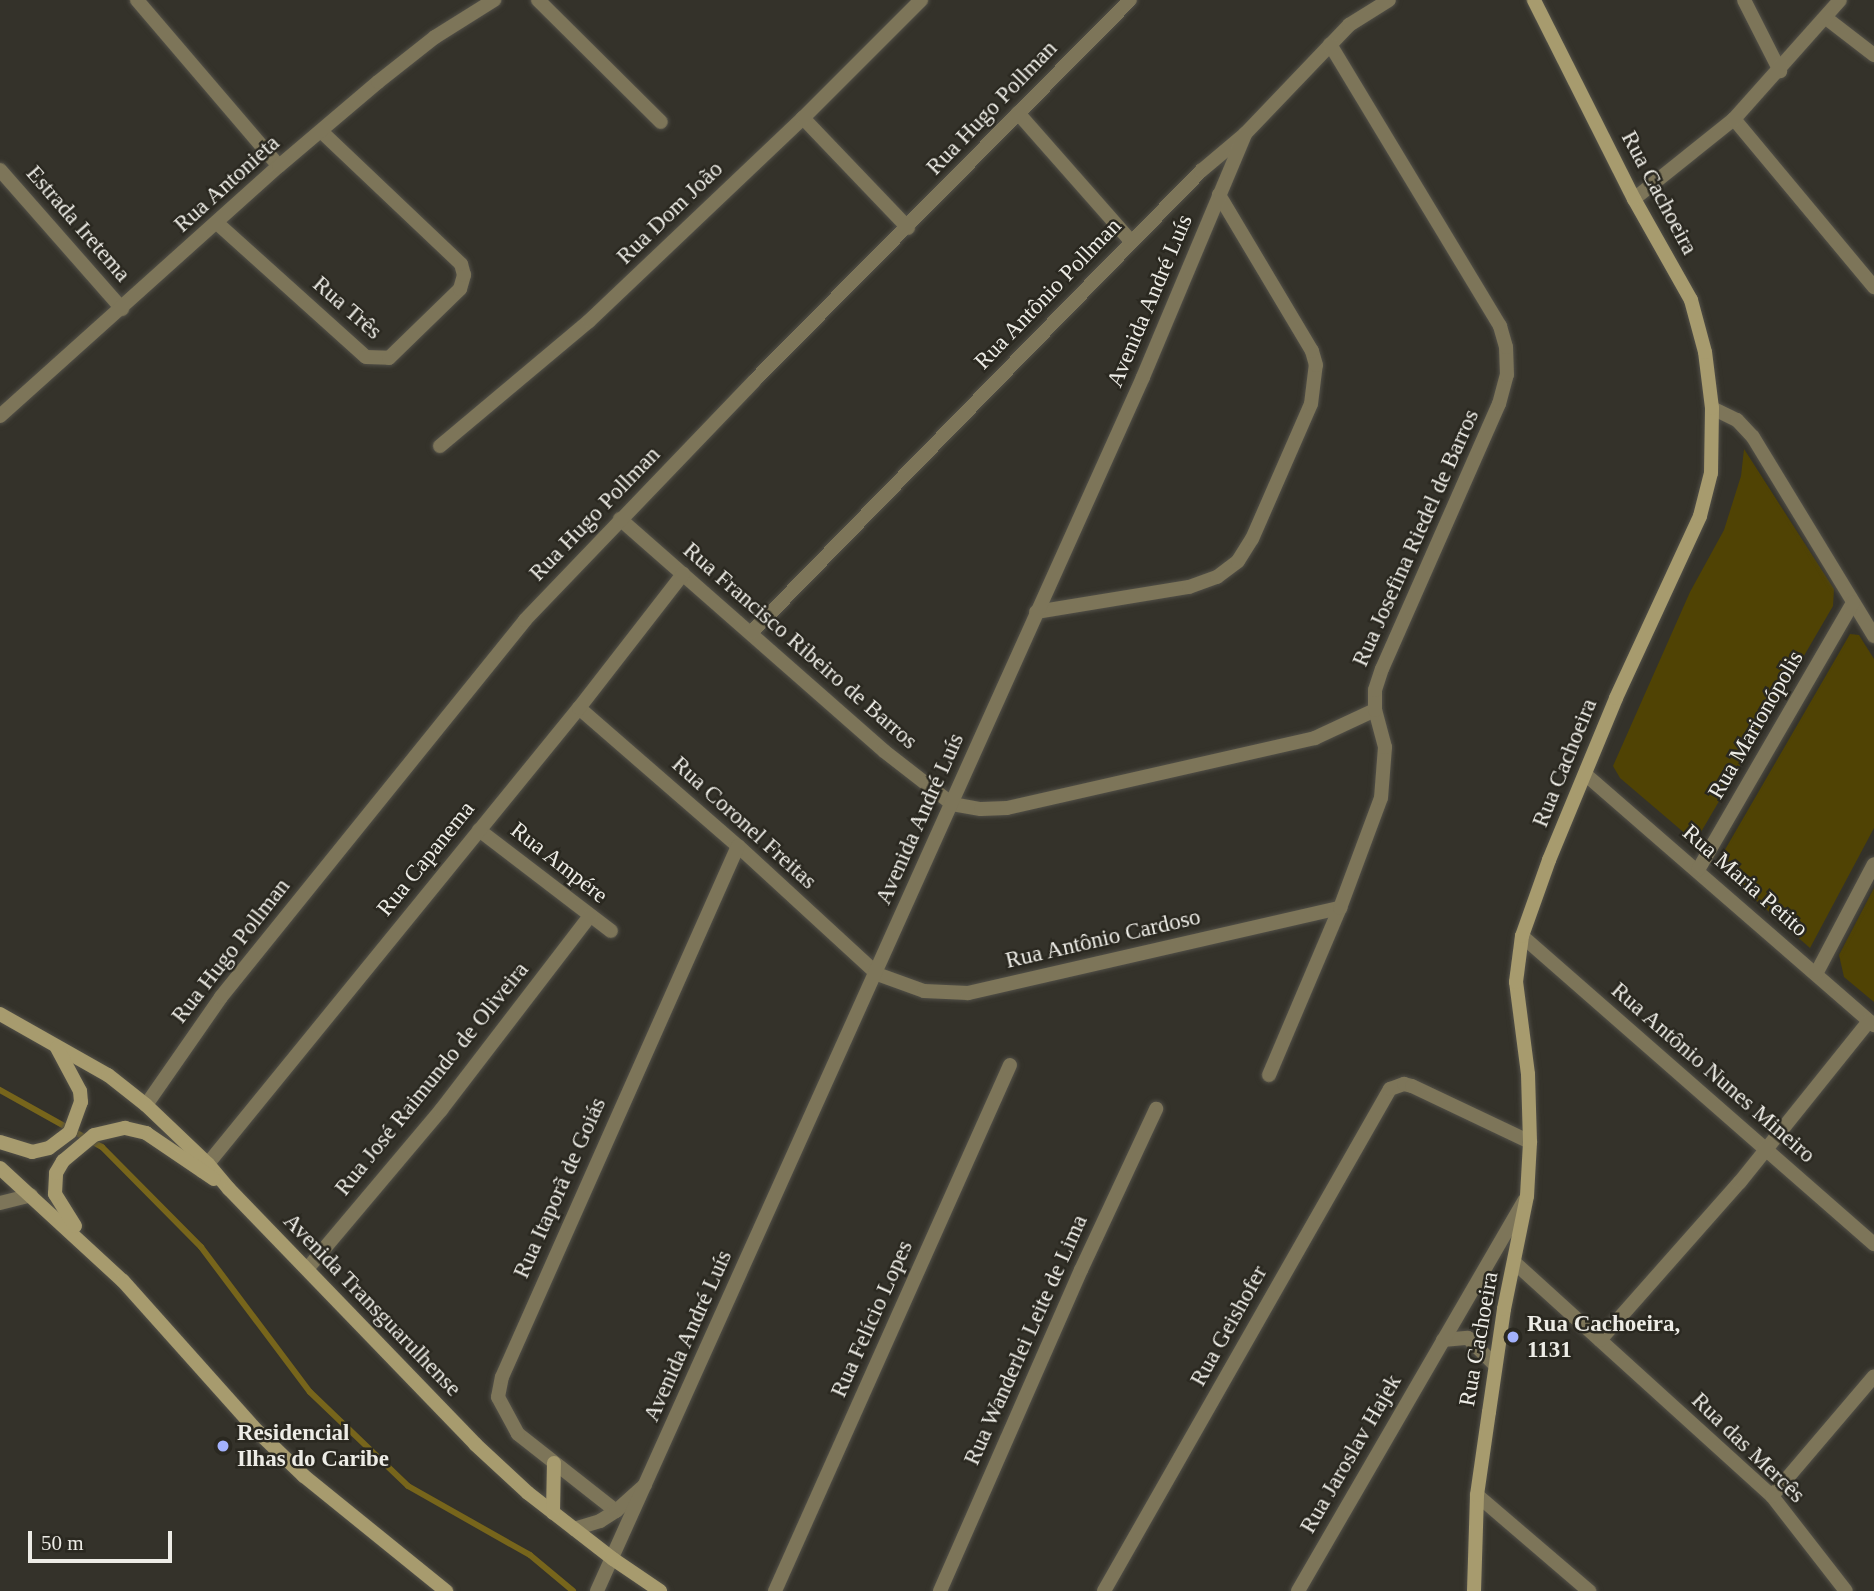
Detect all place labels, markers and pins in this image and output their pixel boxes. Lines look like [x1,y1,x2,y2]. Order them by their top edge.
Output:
place label: Rua Cachoeira, 1131 [1527,1310,1680,1364]
marker: Rua Cachoeira, 1131 [1505,1329,1521,1345]
place label: Residencial Ilhas do Caribe [237,1419,389,1473]
marker: Residencial Ilhas do Caribe [215,1438,231,1454]

